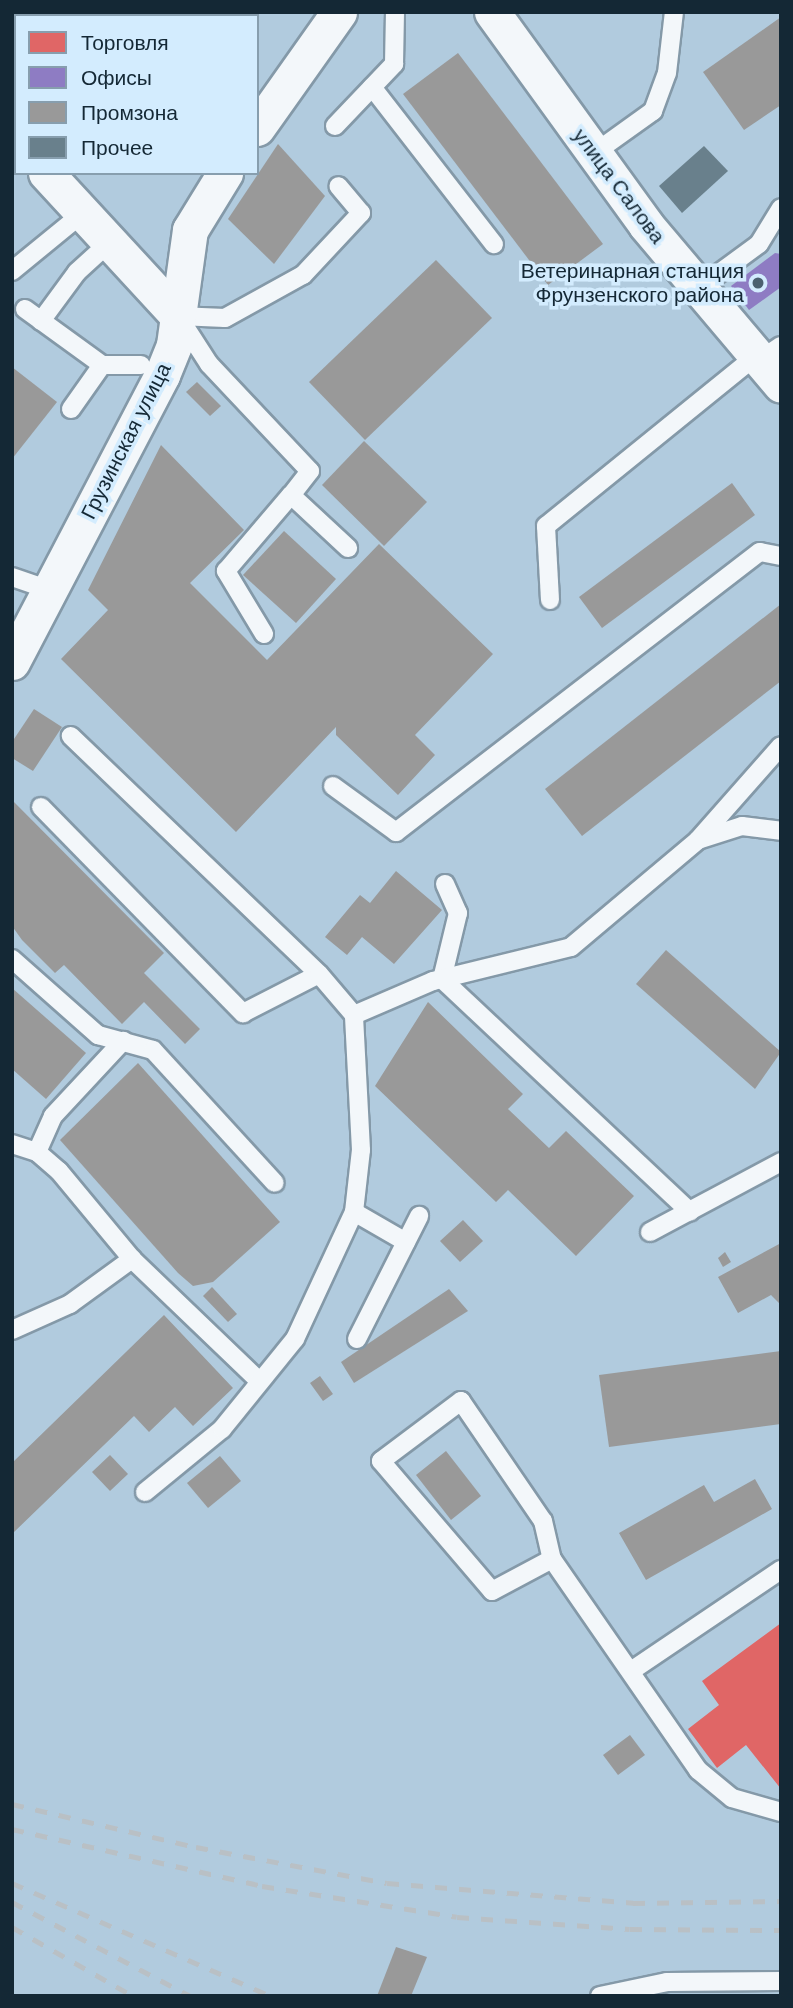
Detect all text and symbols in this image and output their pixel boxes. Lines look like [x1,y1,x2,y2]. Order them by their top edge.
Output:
legend [14,14,259,175]
text: Торговля [81,31,169,54]
text: Офисы [81,66,152,89]
text: Промзона [81,101,178,124]
street label: улица Салова [568,124,670,248]
text: Прочее [81,136,153,159]
place label: Ветеринарная станция Фрунзенского района [521,258,744,308]
marker: Ветеринарная станция Фрунзенского района [750,275,766,291]
street label: Грузинская улица [76,359,176,523]

